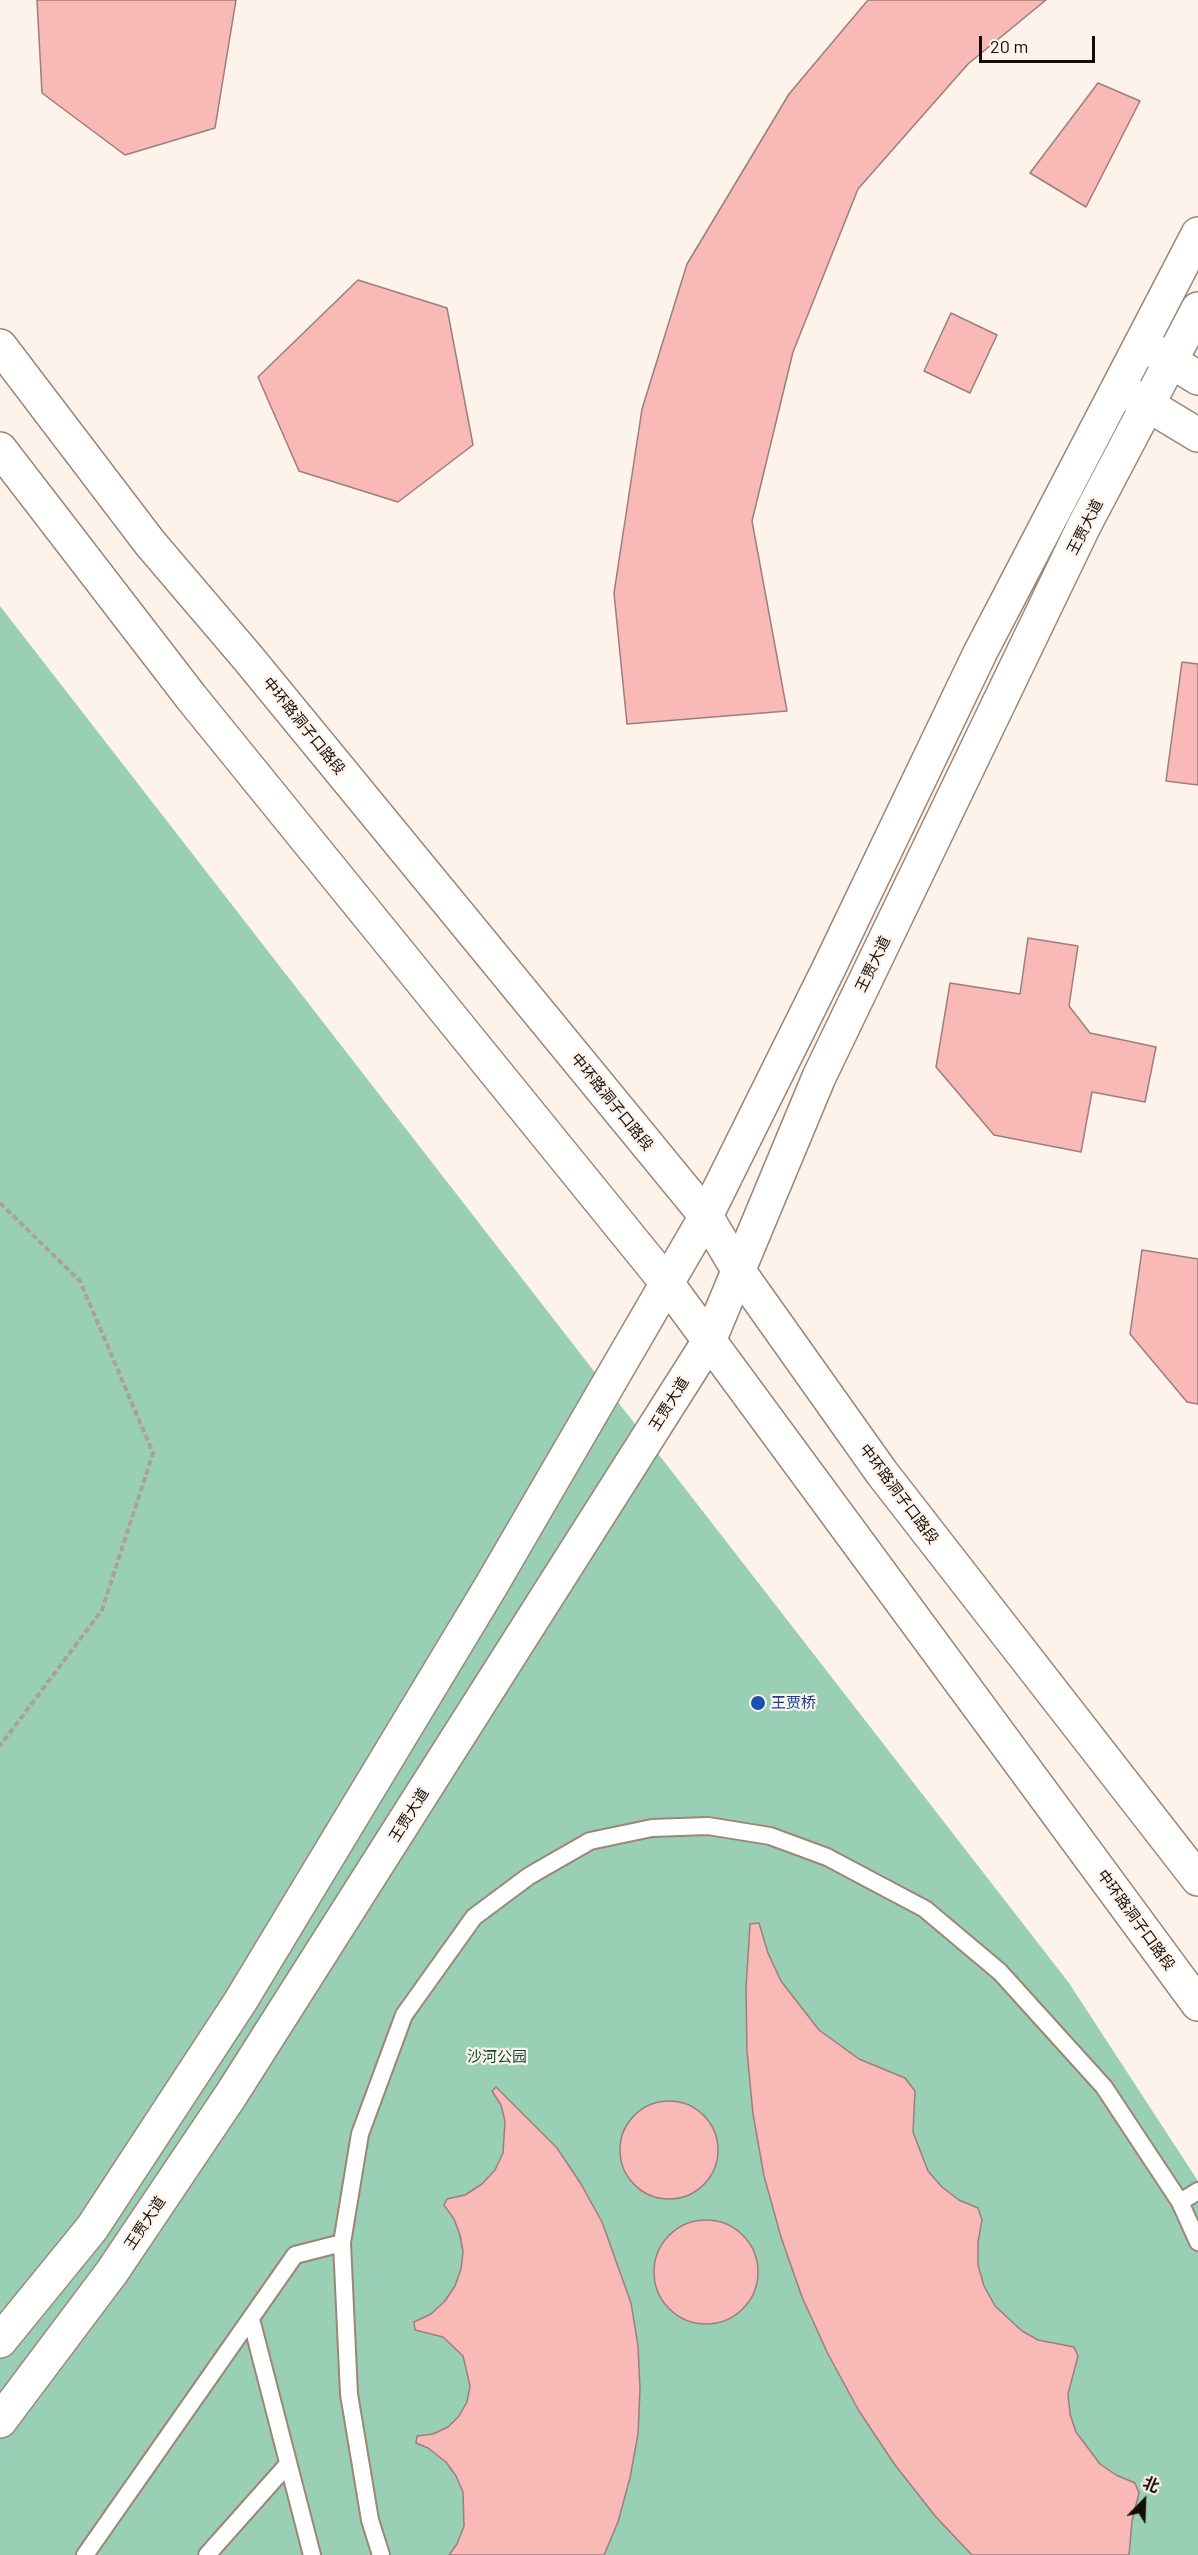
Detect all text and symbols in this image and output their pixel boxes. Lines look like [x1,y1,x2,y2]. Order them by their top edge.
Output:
scale bar [982,24,1098,62]
text: 20 m [990,35,1028,57]
street label: 王贾大道 [1063,496,1107,558]
street label: 中环路洞子口路段 [259,674,349,778]
street label: 王贾大道 [852,933,894,995]
street label: 中环路洞子口路段 [567,1050,657,1154]
street label: 王贾大道 [645,1374,693,1434]
street label: 中环路洞子口路段 [856,1441,942,1547]
marker: 王贾桥 [749,1694,767,1712]
place label: 王贾桥 [771,1694,816,1712]
street label: 王贾大道 [385,1785,433,1845]
street label: 中环路洞子口路段 [1093,1866,1179,1974]
park label: 沙河公园 [467,2048,527,2066]
street label: 王贾大道 [121,2193,169,2253]
north arrow [1114,2471,1174,2531]
text: 北 [1140,2472,1162,2496]

